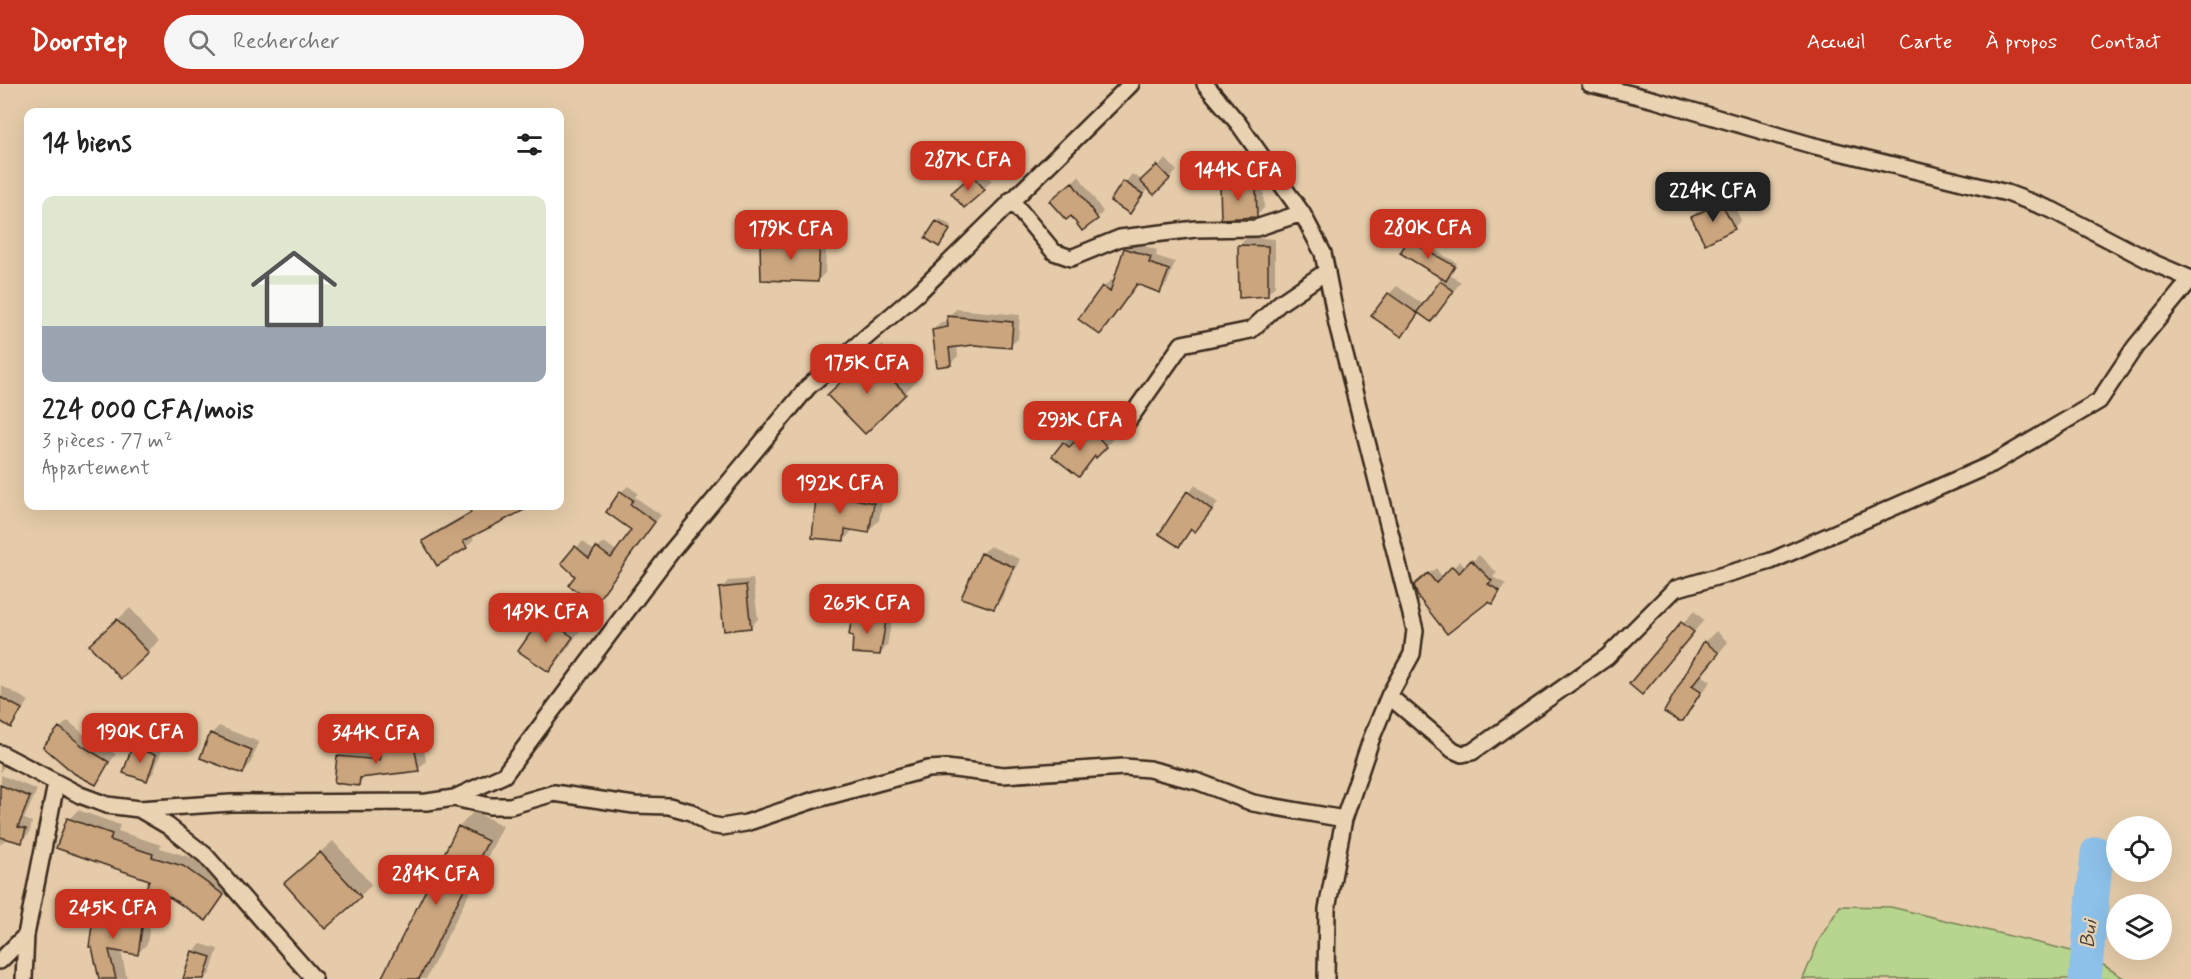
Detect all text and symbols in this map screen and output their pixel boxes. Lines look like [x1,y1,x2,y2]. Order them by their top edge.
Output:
search box [164,15,584,69]
text: Doorstep [30,24,128,61]
icon: search [185,26,218,59]
text: Rechercher [233,28,340,56]
text: Accueil [1807,28,1866,56]
text: Carte [1899,28,1953,56]
text: À propos [1986,28,2057,56]
text: Contact [2090,28,2161,56]
text: 14 biens [42,127,132,161]
icon: filters [513,128,546,161]
pin: 287K CFA [906,141,1030,192]
text: 287K CFA [924,147,1012,174]
pin: 144K CFA [1176,151,1300,202]
text: 144K CFA [1194,157,1282,184]
pin: 224K CFA [1651,172,1775,223]
text: 224K CFA [1669,178,1757,205]
pin: 280K CFA [1366,209,1490,260]
pin: 179K CFA [729,210,853,261]
text: 280K CFA [1384,215,1472,242]
text: 179K CFA [749,216,833,243]
icon: home [240,235,348,343]
pin: 175K CFA [805,344,929,395]
text: 175K CFA [824,350,910,377]
text: 224 000 CFA/mois [42,394,254,428]
pin: 293K CFA [1018,401,1142,452]
text: 293K CFA [1037,407,1123,434]
text: 3 pièces · 77 m² [42,428,173,455]
text: Appartement [42,455,150,482]
pin: 192K CFA [778,464,902,515]
text: 192K CFA [796,470,884,497]
pin: 265K CFA [805,584,929,635]
text: 265K CFA [823,590,911,617]
pin: 149K CFA [484,593,608,644]
text: 149K CFA [503,599,589,626]
pin: 190K CFA [78,713,202,764]
pin: 344K CFA [314,714,438,765]
text: 190K CFA [96,719,184,746]
text: 344K CFA [332,720,420,747]
map controls [2106,816,2172,960]
button: locate [2106,816,2172,882]
pin: 284K CFA [374,855,498,906]
text: 284K CFA [392,861,480,888]
pin: 245K CFA [51,889,175,940]
button: layers [2106,894,2172,960]
text: 245K CFA [69,895,157,922]
water label: Bui [2074,916,2105,950]

